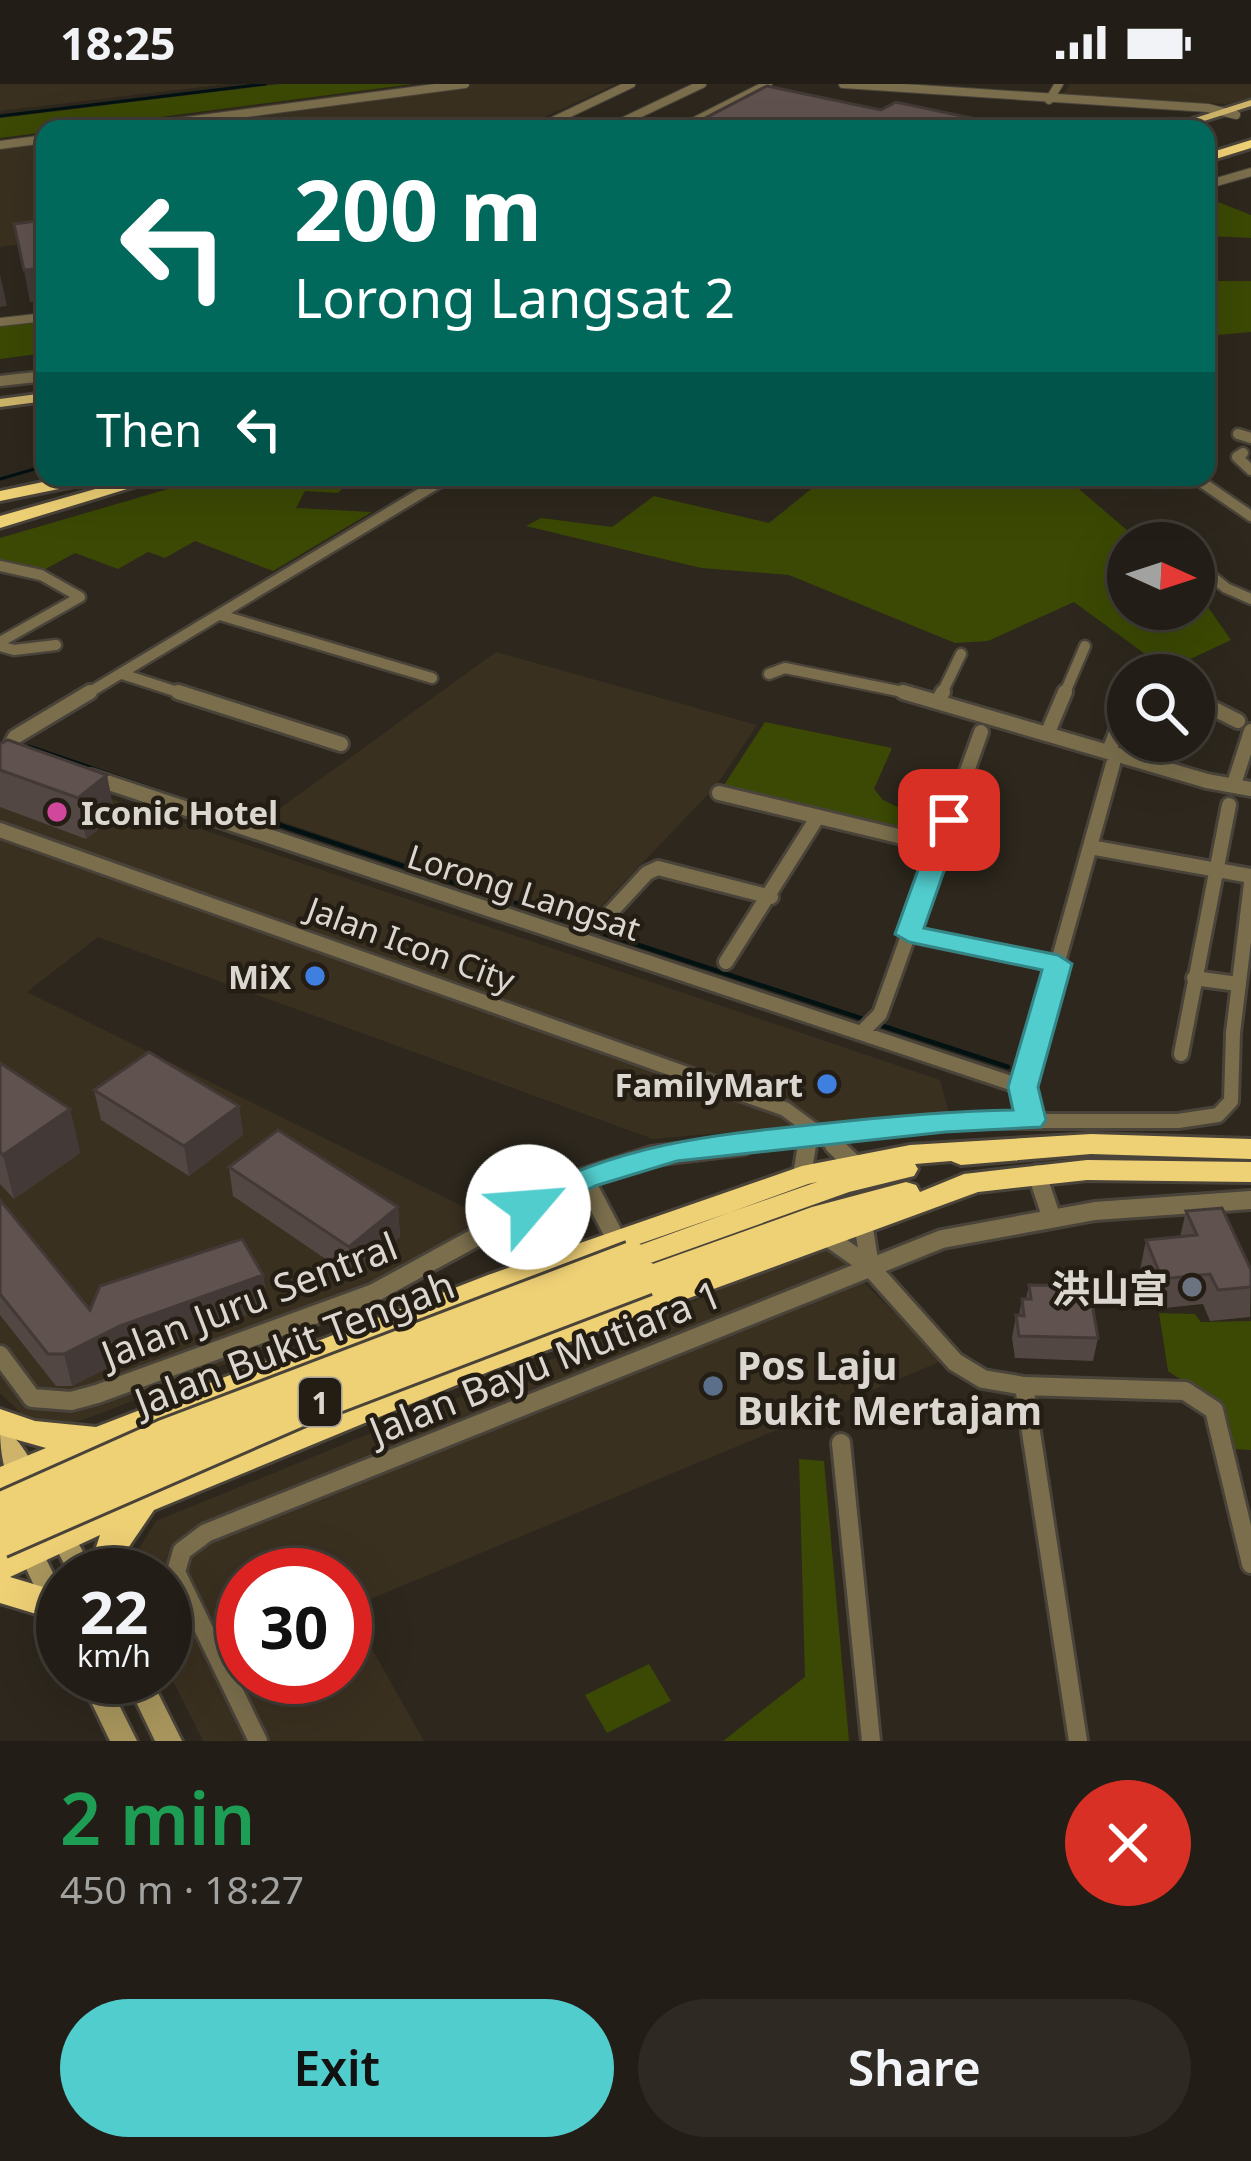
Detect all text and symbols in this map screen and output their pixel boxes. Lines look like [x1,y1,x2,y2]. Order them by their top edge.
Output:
text: 18:25 [60,12,176,73]
text: 200 m [294,151,542,266]
icon: left [96,168,252,324]
text: Lorong Langsat 2 [294,260,735,334]
icon: left [226,396,292,462]
text: Then [96,399,202,460]
north arrow [1107,522,1215,630]
map controls [1107,522,1215,762]
button: search [1107,654,1215,762]
pin [898,769,1000,871]
icon: arrive [916,787,982,853]
place label: Iconic Hotel [81,790,278,835]
marker: Iconic Hotel [44,799,70,825]
street label: Lorong Langsat [402,833,646,951]
street label: Jalan Icon City [298,885,521,1002]
place label: MiX [228,954,291,999]
marker: MiX [302,963,328,989]
place label: FamilyMart [614,1062,803,1107]
marker: FamilyMart [814,1071,840,1097]
position arrow [465,1144,591,1270]
street label: Jalan Juru Sentral [90,1218,404,1381]
street label: Jalan Bukit Tengah [123,1257,461,1429]
place label: 洪山宫 [1051,1261,1168,1314]
street label: Jalan Bayu Mutiara 1 [357,1266,729,1457]
marker: 洪山宫 [1179,1274,1205,1300]
place label: Pos Laju Bukit Mertajam [737,1338,1042,1436]
marker: Pos Laju Bukit Mertajam [700,1373,726,1399]
road number: 1 [299,1378,341,1426]
speed limit sign: 30 [216,1548,372,1704]
text: 22 [80,1570,148,1652]
text: km/h [77,1635,151,1676]
text: 2 min [60,1768,255,1866]
button: close [1065,1780,1191,1906]
text: 450 m · 18:27 [60,1862,304,1915]
button: Exit [60,1999,614,2137]
button: Share [638,1999,1191,2137]

